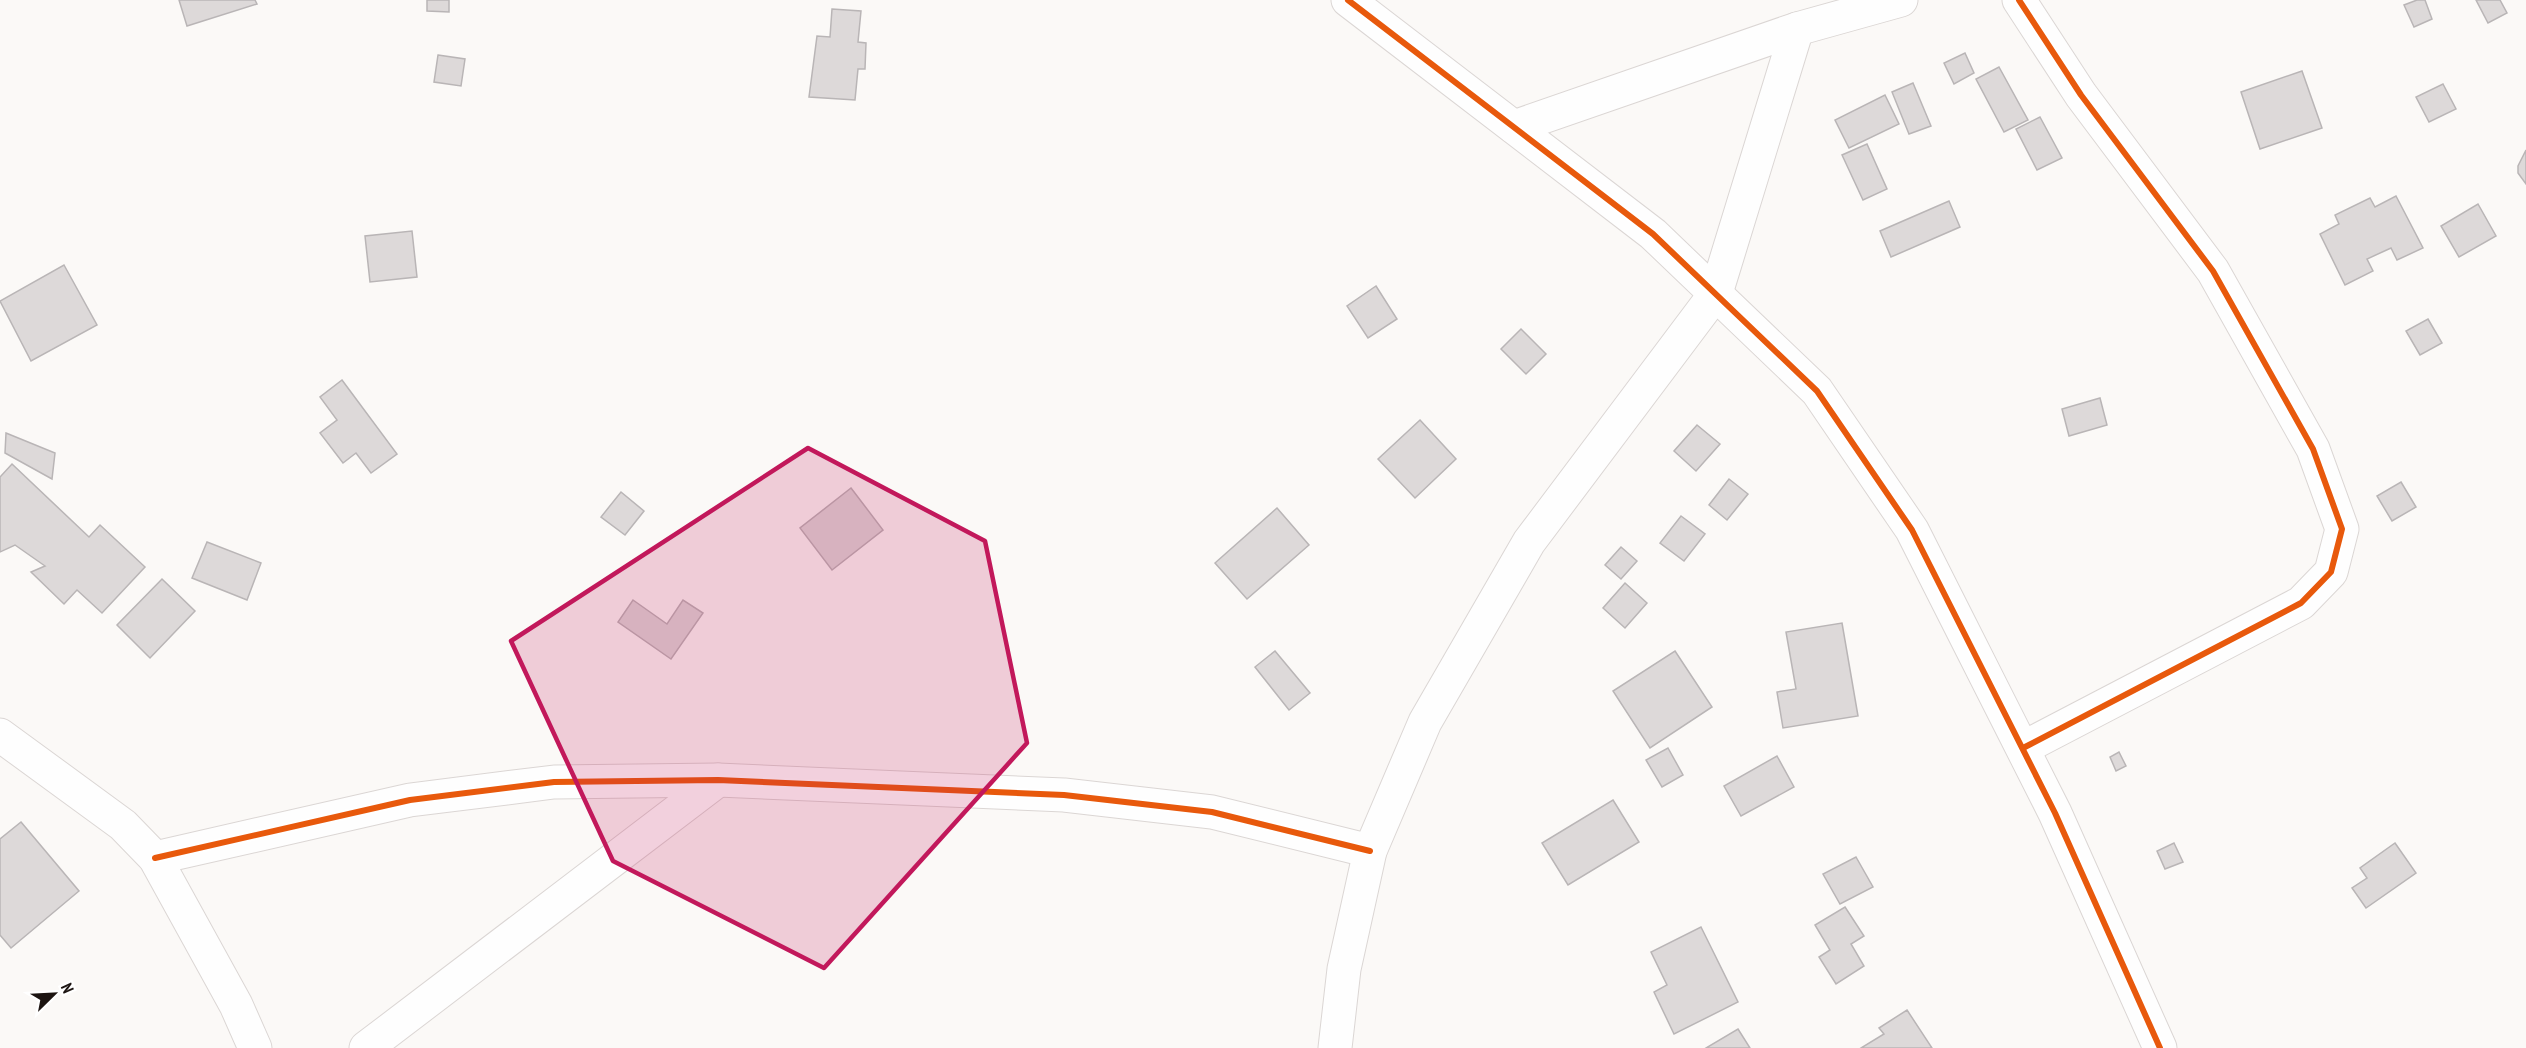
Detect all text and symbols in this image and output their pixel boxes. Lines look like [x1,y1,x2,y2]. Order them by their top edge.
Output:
north arrow [24,964,84,1024]
text: N [57,980,79,996]

